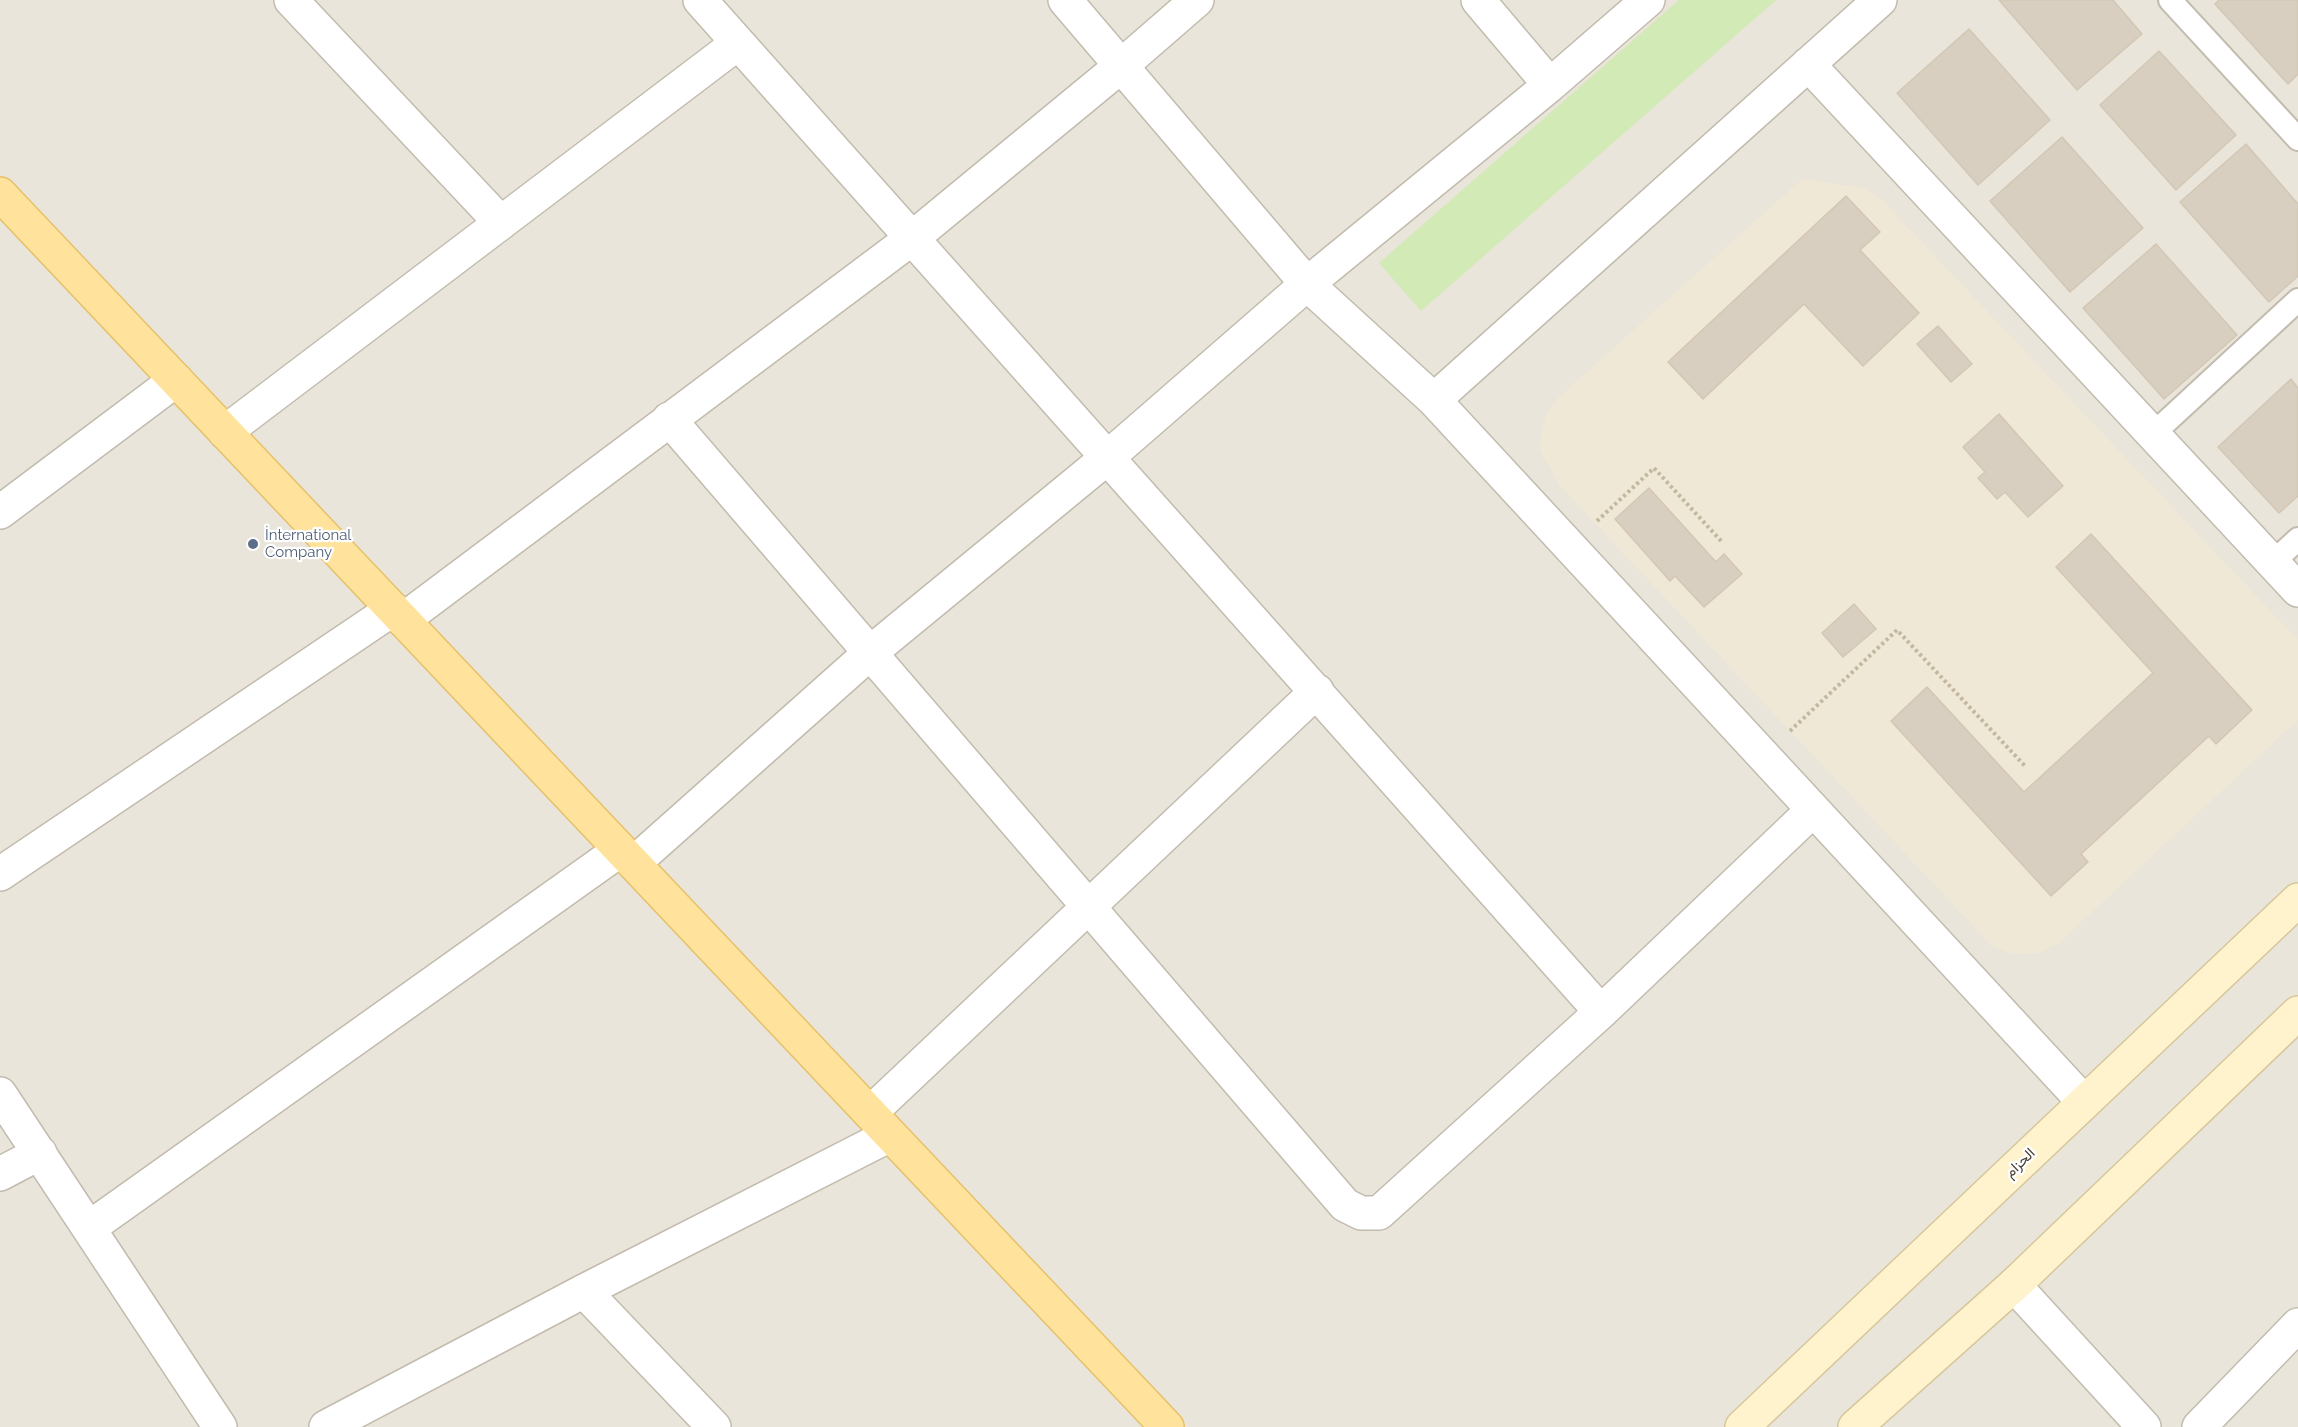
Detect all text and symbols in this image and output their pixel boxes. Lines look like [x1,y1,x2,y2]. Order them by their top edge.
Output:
place label: İnternational Company [265,526,351,561]
marker: İnternational Company [246,537,260,551]
street label: الحزام [2001,1144,2039,1182]

